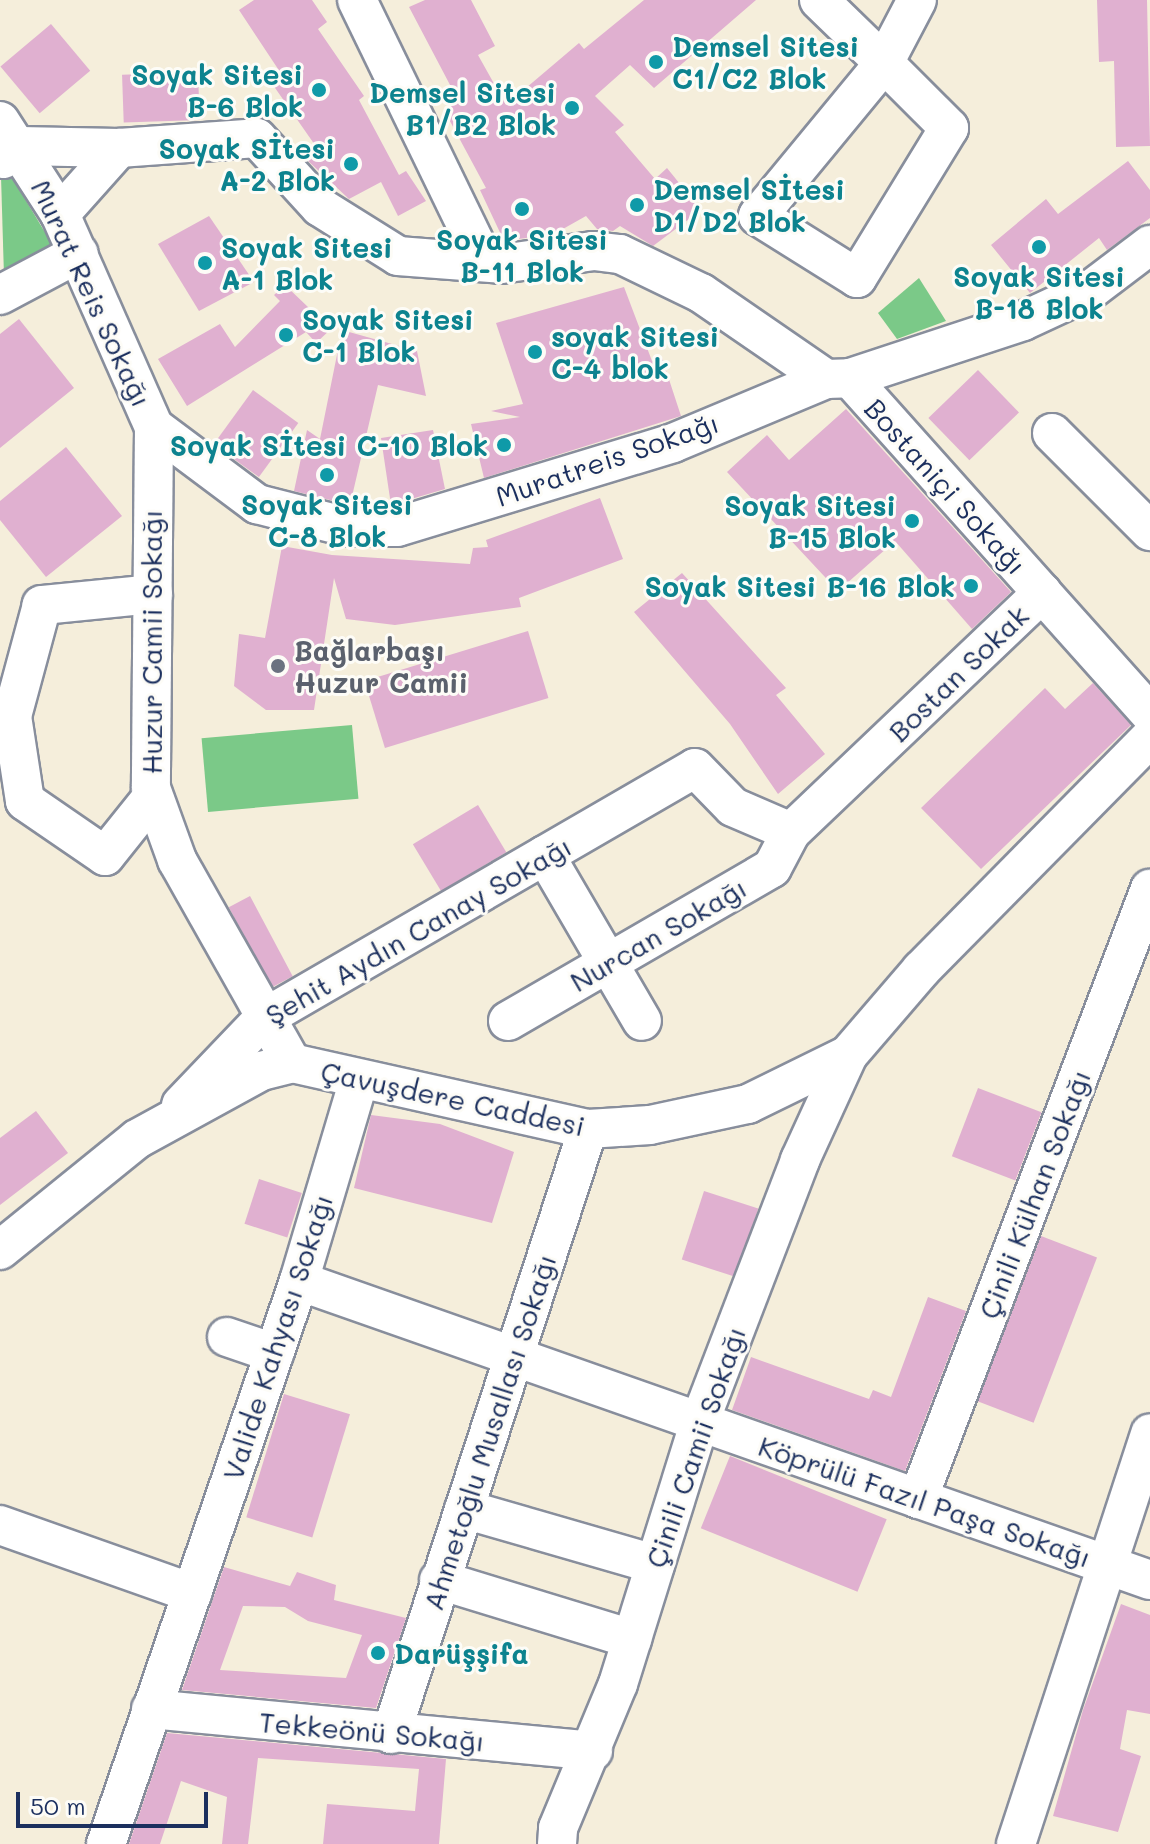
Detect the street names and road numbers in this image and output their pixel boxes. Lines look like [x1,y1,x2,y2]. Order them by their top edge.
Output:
street label: Murat Reis Sokağı [25,174,159,412]
street label: Bostaniçi Sokağı [858,391,1034,581]
street label: Muratreis Sokağı [491,405,723,513]
street label: Huzur Camii Sokağı [134,510,168,774]
street label: Bostan Sokak [881,598,1035,748]
street label: Şehit Aydın Canay Sokağı [259,829,577,1031]
street label: Nurcan Sokağı [564,870,752,998]
street label: Çavuşdere Caddesi [318,1054,588,1142]
street label: Çinili Külhan Sokağı [971,1065,1097,1323]
street label: Valide Kahyası Sokağı [215,1190,339,1484]
street label: Ahmetoğlu Musallası Sokağı [415,1250,563,1614]
street label: Çinili Camii Sokağı [638,1322,752,1572]
street label: Köprülü Fazıl Paşa Sokağı [754,1428,1096,1574]
street label: Tekkeönü Sokağı [258,1704,486,1758]

